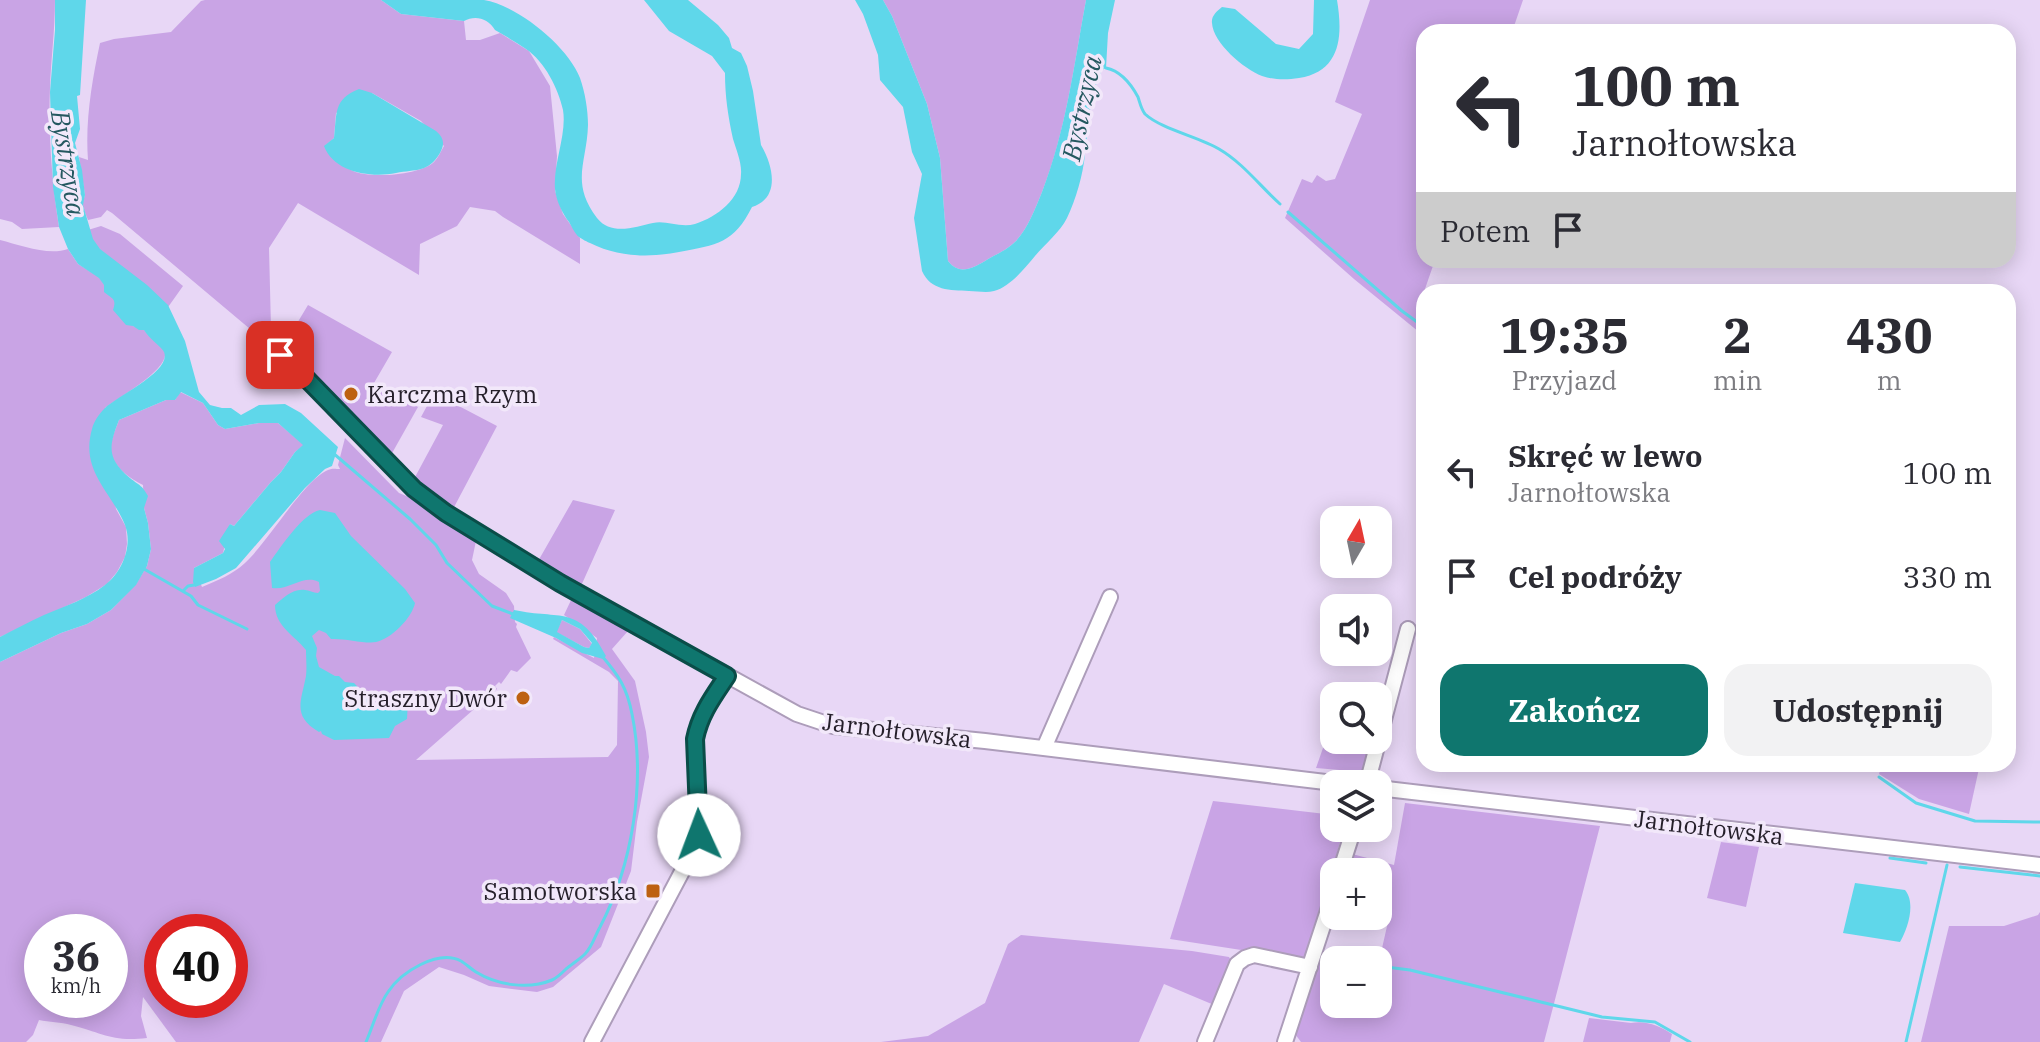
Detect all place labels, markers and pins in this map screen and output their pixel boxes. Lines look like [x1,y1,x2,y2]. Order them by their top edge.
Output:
pin [246,321,314,389]
place label: Karczma Rzym [367,378,538,410]
marker: Karczma Rzym [342,385,360,403]
place label: Straszny Dwór [344,682,507,714]
marker: Straszny Dwór [514,689,532,707]
place label: Samotworska [483,875,637,907]
marker: Samotworska [644,882,662,900]

